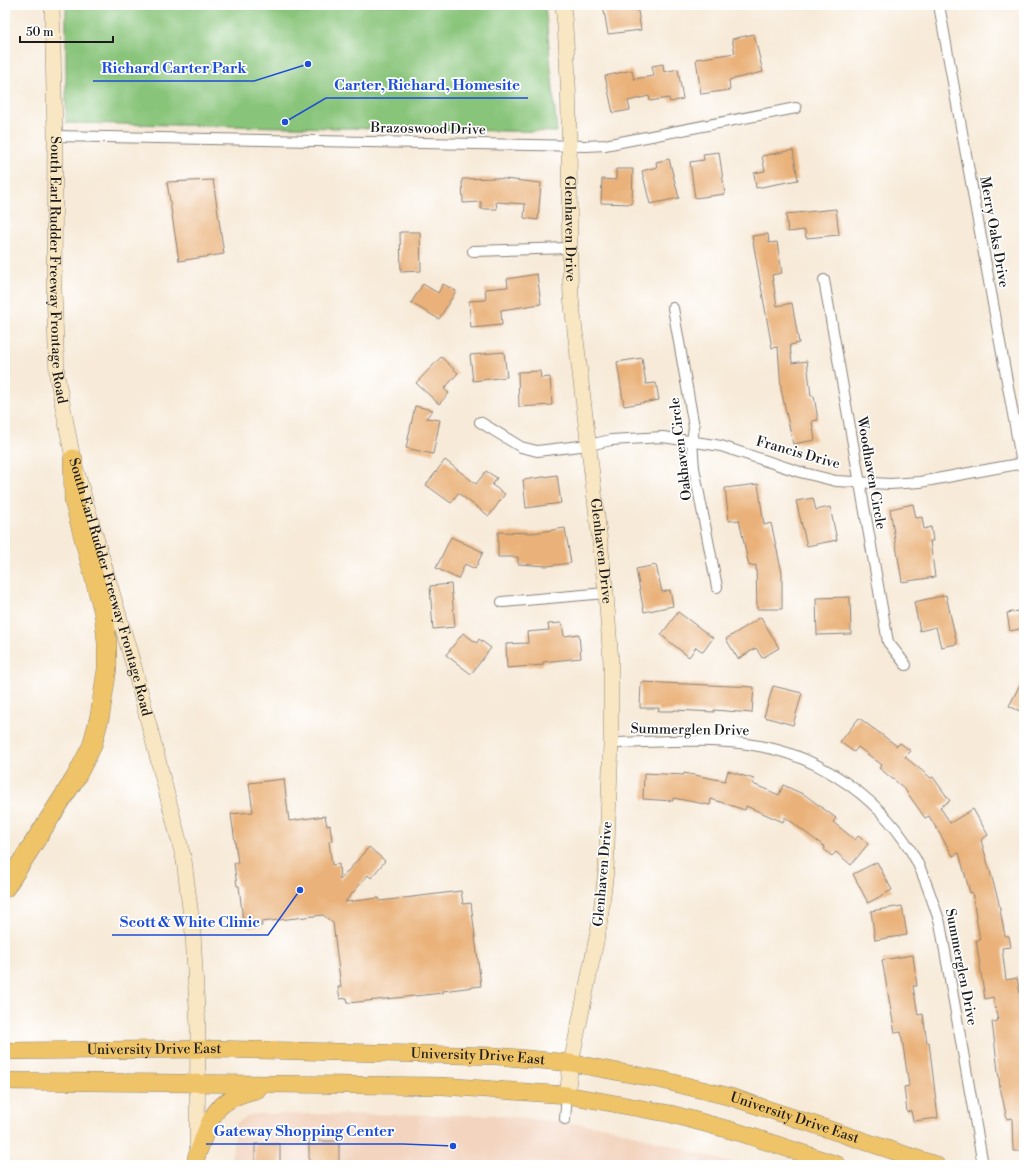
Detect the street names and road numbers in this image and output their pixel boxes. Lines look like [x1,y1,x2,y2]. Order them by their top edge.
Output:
street label: Brazoswood Drive [369,119,486,139]
street label: South Earl Rudder Freeway Frontage Road [45,136,71,405]
street label: Merry Oaks Drive [975,175,1013,289]
street label: Glenhaven Drive [560,176,579,282]
street label: Oakhaven Circle [666,396,696,502]
street label: Woodhaven Circle [852,414,890,531]
street label: Francis Drive [754,432,842,474]
street label: South Earl Rudder Freeway Frontage Road [64,456,155,718]
street label: Glenhaven Drive [586,497,616,604]
street label: Summerglen Drive [630,720,750,740]
street label: Glenhaven Drive [589,820,617,928]
street label: Summerglen Drive [941,907,981,1027]
street label: University Drive East [87,1040,222,1059]
street label: University Drive East [410,1045,546,1070]
street label: University Drive East [728,1088,861,1148]

